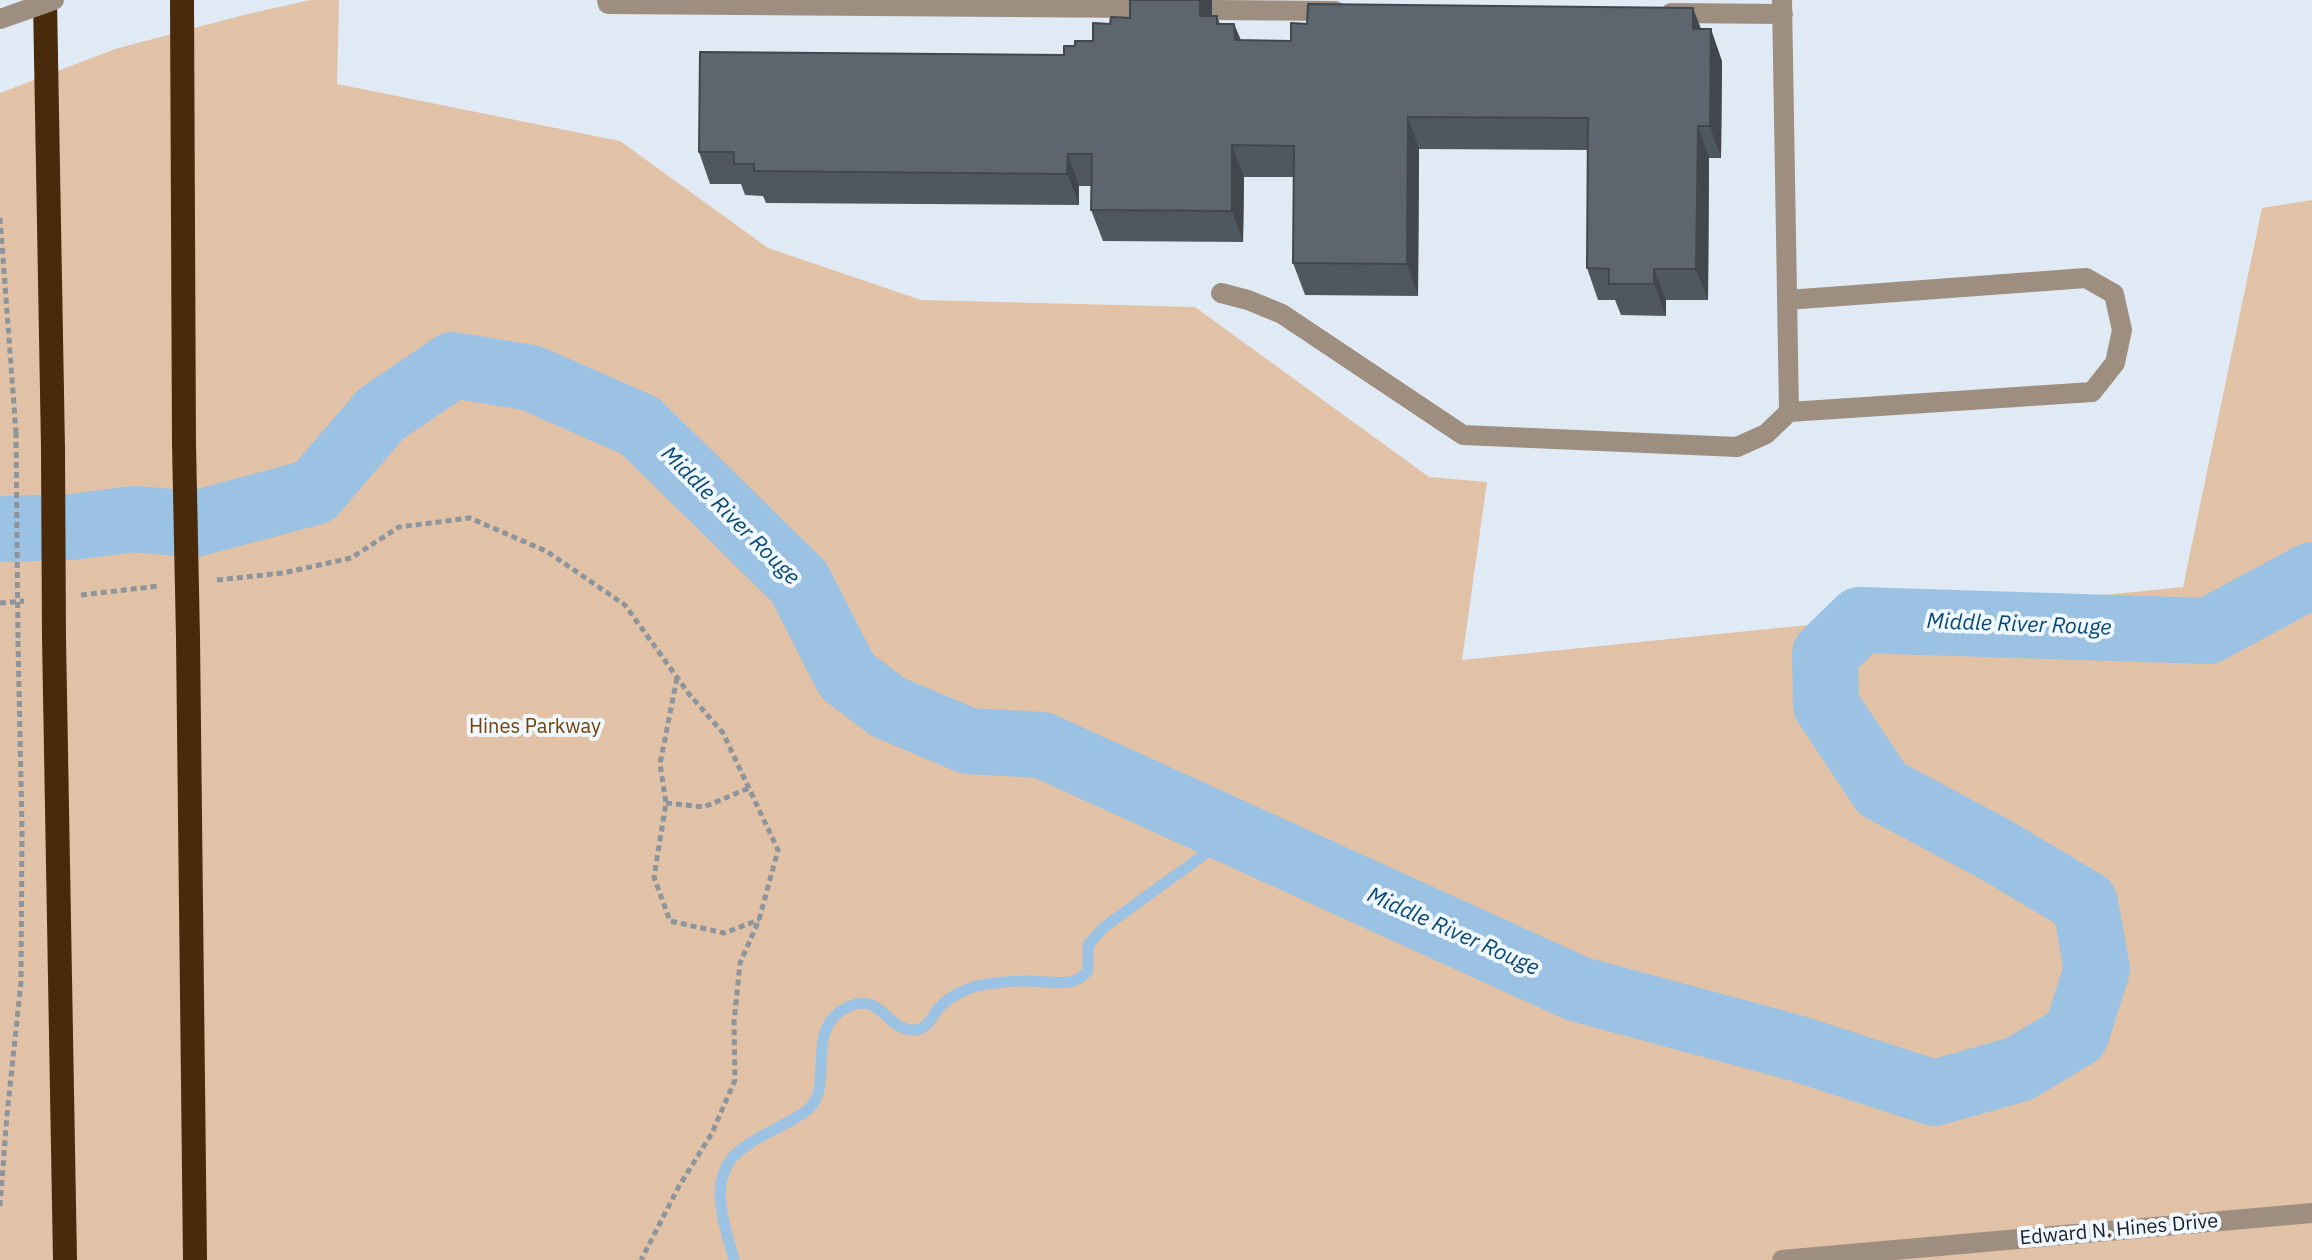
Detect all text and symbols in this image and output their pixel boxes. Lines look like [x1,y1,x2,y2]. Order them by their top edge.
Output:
water label: Middle River Rouge [655,441,805,591]
water label: Middle River Rouge [1926,609,2112,641]
park label: Hines Parkway [469,715,601,739]
water label: Middle River Rouge [1363,882,1543,982]
street label: Edward N. Hines Drive [2019,1209,2219,1251]

